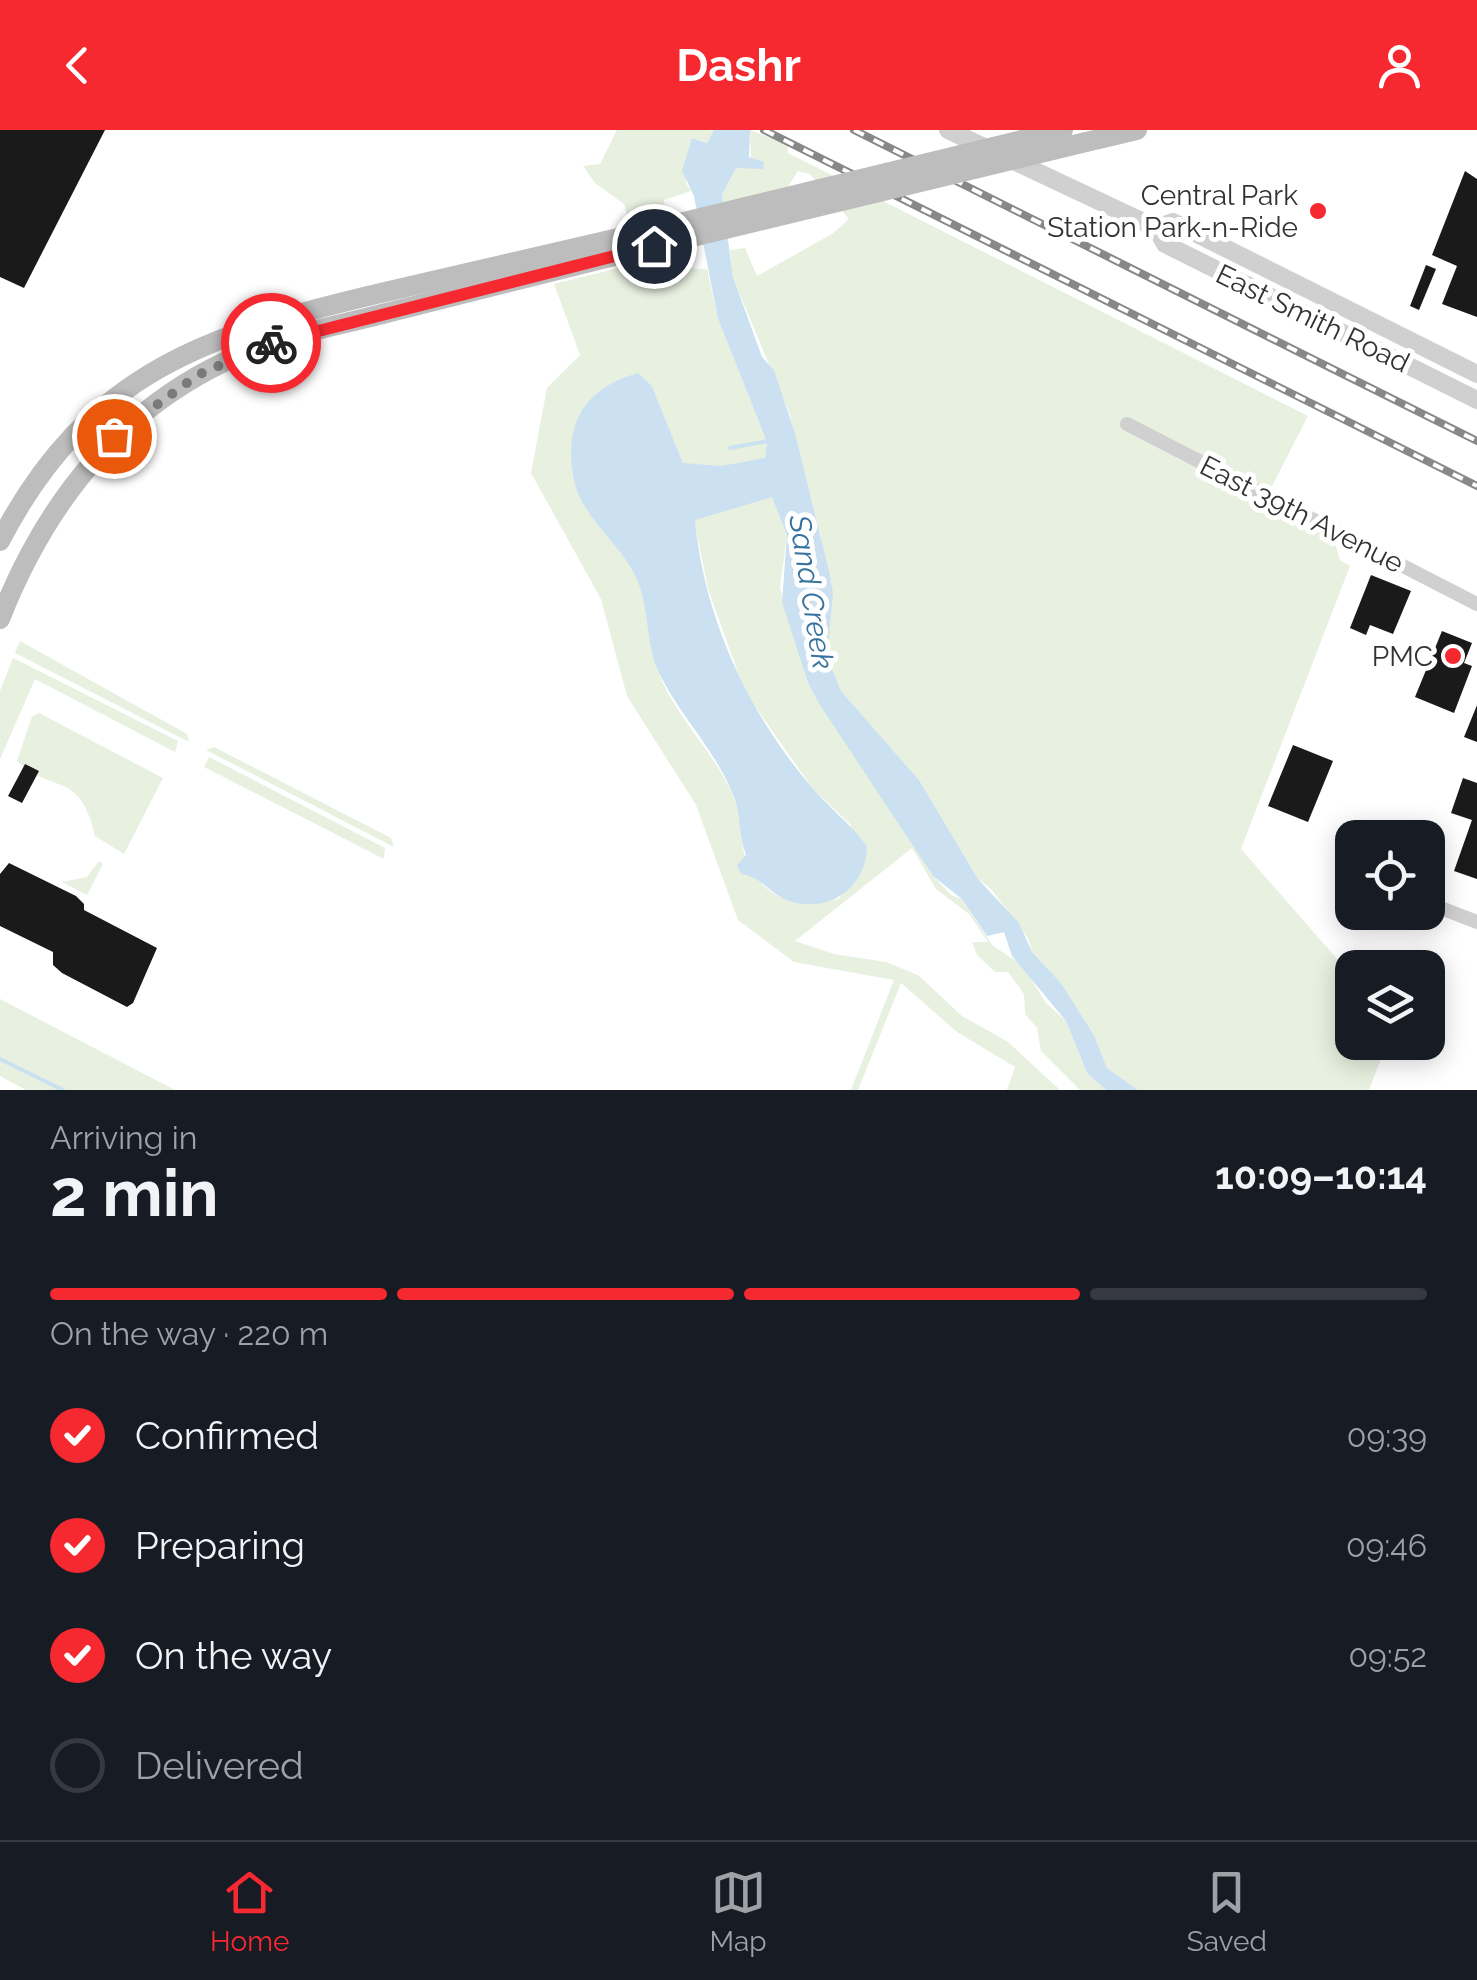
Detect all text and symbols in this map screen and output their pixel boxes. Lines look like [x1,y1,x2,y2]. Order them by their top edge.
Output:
icon: back [50,38,105,93]
icon: person [1372,38,1427,93]
text: Dashr [676,39,801,92]
place label: Central Park Station Park-n-Ride [1047,179,1298,244]
marker: Central Park Station Park-n-Ride [1307,200,1329,222]
pin [612,204,697,289]
icon: home [627,219,682,274]
street label: East Smith Road [1211,257,1415,380]
courier [221,293,321,393]
icon: bike [244,316,299,371]
pin [72,394,157,479]
icon: bag [87,409,142,464]
street label: East 39th Avenue [1195,449,1409,580]
water label: Sand Creek [782,511,841,671]
place label: PMC [1372,640,1433,673]
marker: PMC [1442,645,1464,667]
map controls [1335,820,1445,1060]
button: locate [1335,820,1445,930]
button: layers [1335,950,1445,1060]
text: Arriving in [50,1119,197,1156]
text: 10:09–10:14 [1215,1153,1427,1198]
text: 2 min [50,1155,219,1231]
text: On the way · 220 m [50,1315,328,1352]
icon: check [50,1408,105,1463]
text: Confirmed [135,1413,319,1458]
text: 09:39 [1347,1417,1427,1454]
icon: check [50,1518,105,1573]
text: Preparing [135,1523,305,1568]
text: 09:46 [1346,1527,1427,1564]
icon: check [50,1628,105,1683]
text: On the way [135,1633,332,1678]
text: 09:52 [1349,1637,1427,1674]
text: Delivered [135,1743,304,1788]
tab: Home [210,1865,289,1958]
tab: Map [710,1865,767,1958]
tab: Saved [1187,1865,1267,1958]

